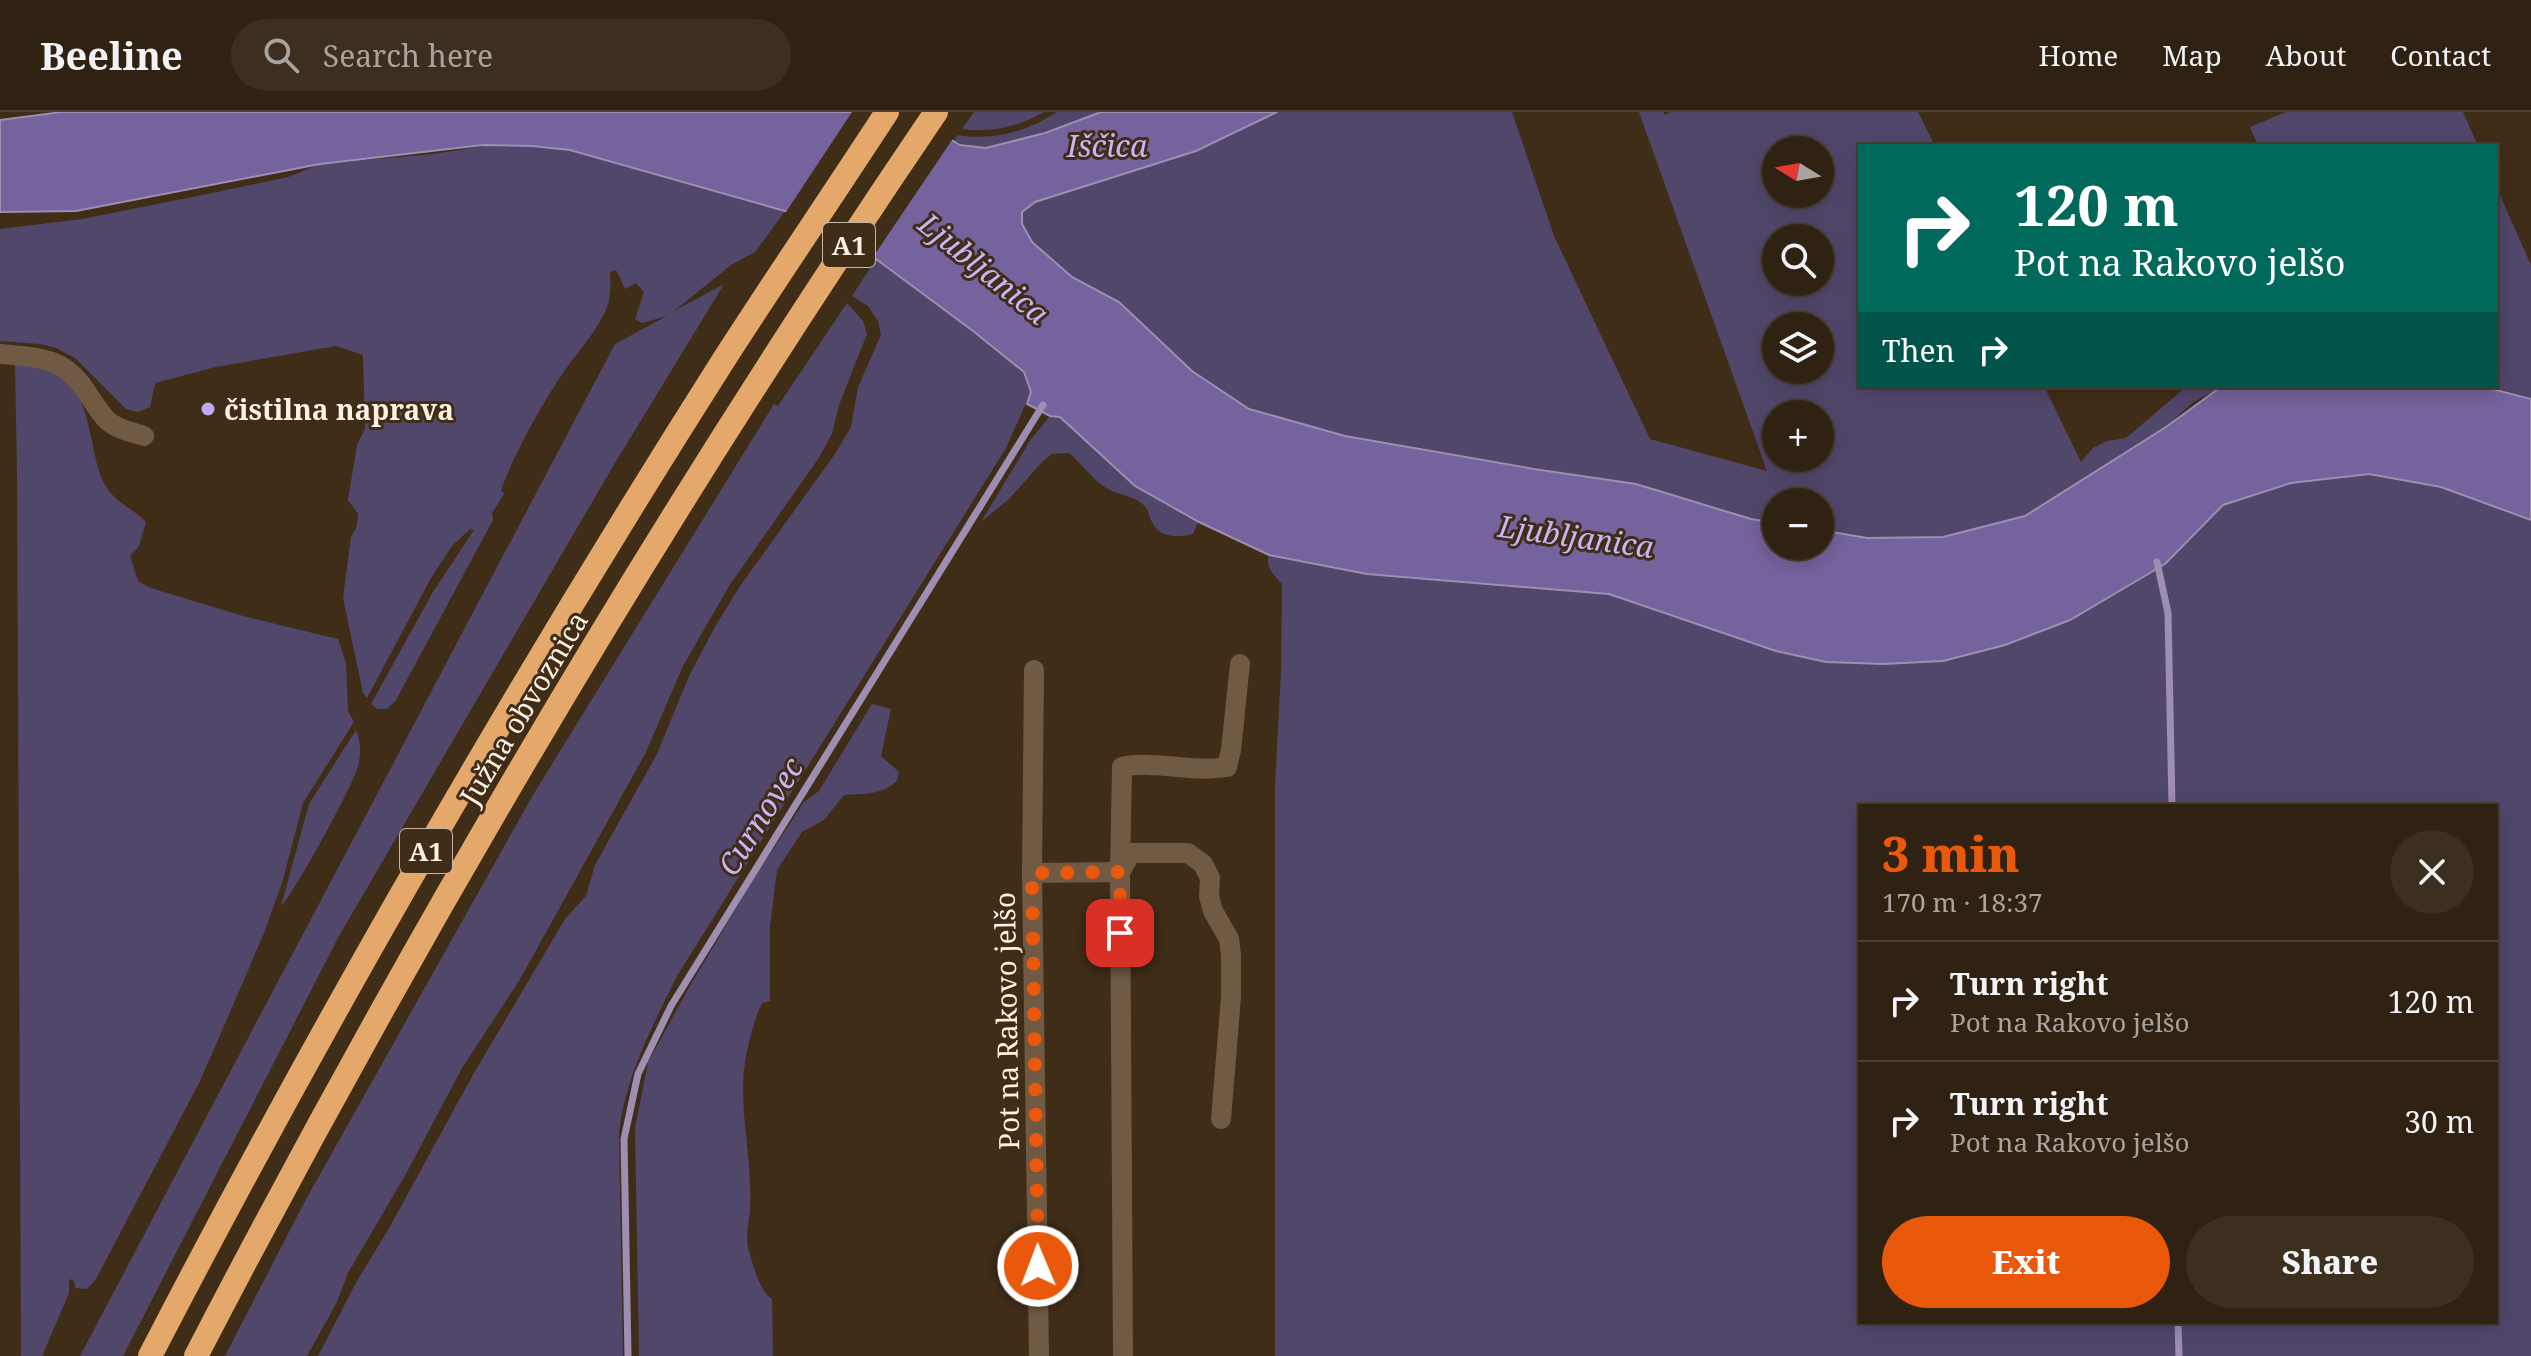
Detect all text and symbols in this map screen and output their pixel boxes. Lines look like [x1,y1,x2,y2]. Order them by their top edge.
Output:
search box [231,19,791,91]
text: Beeline [40,29,183,81]
icon: search [259,33,303,77]
text: Search here [323,35,493,76]
text: Home [2039,36,2118,74]
text: Map [2162,36,2222,74]
text: About [2266,36,2346,74]
text: Contact [2390,36,2491,74]
water label: Iščica [1066,125,1148,166]
north arrow [1762,136,1834,208]
map controls [1762,136,1834,560]
text: 120 m [2014,166,2179,242]
icon: right [1882,176,1986,280]
water label: Ljubljanica [909,202,1058,334]
road number: A1 [823,223,875,267]
button: search [1762,224,1834,296]
text: Pot na Rakovo jelšo [2014,238,2346,287]
button: layers [1762,312,1834,384]
icon: right [1971,328,2015,372]
text: Then [1882,330,1955,371]
place label: čistilna naprava [224,390,454,428]
marker: čistilna naprava [199,400,217,418]
button: + [1762,400,1834,472]
button: − [1762,488,1834,560]
water label: Ljubljanica [1495,505,1657,567]
street label: Južna obvoznica [450,604,596,813]
water label: Curnovec [708,749,812,883]
text: 3 min [1882,821,2020,886]
road number: A1 [400,829,452,873]
button: close [2390,830,2474,914]
text: 170 m · 18:37 [1882,884,2043,920]
street label: Pot na Rakovo jelšo [985,892,1027,1150]
pin [1086,899,1154,967]
icon: arrive [1098,911,1142,955]
text: Turn right [1950,963,2108,1004]
icon: right [1882,979,1926,1023]
text: 120 m [2388,981,2474,1022]
text: Pot na Rakovo jelšo [1950,1004,2190,1040]
text: Turn right [1950,1083,2108,1124]
icon: right [1882,1099,1926,1143]
text: 30 m [2404,1101,2474,1142]
text: Pot na Rakovo jelšo [1950,1124,2190,1160]
button: Exit [1882,1216,2170,1308]
button: Share [2186,1216,2474,1308]
position arrow [996,1224,1080,1308]

